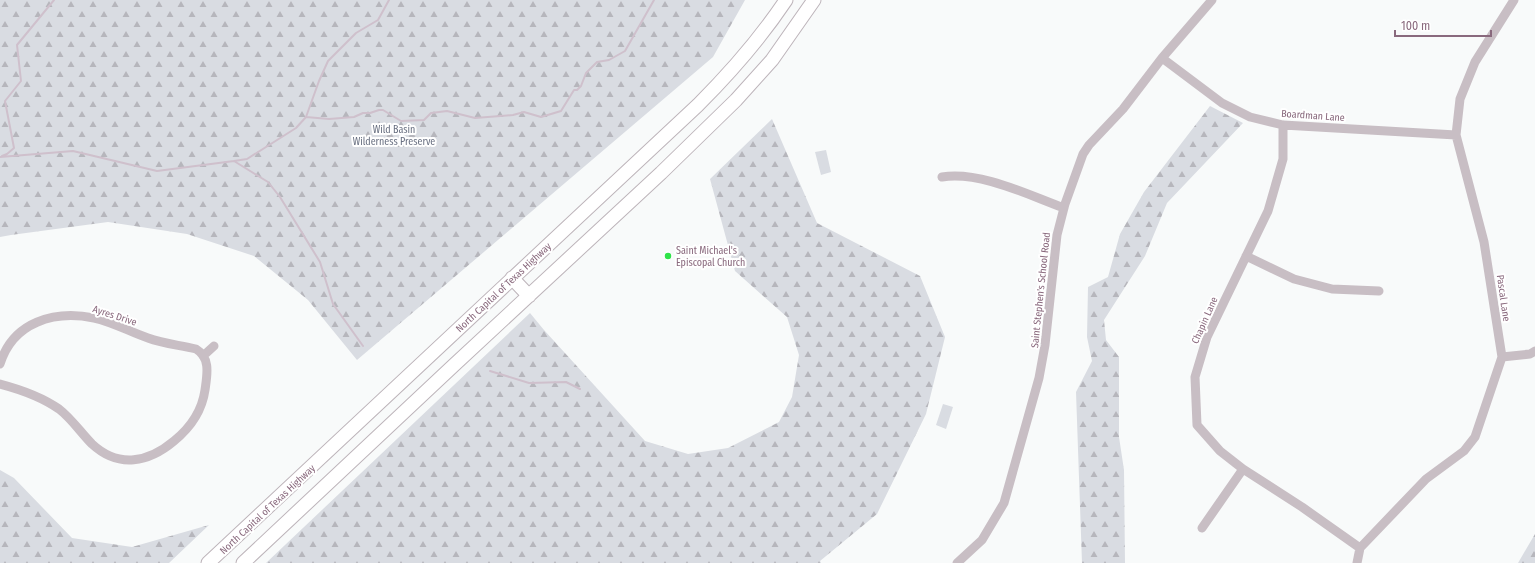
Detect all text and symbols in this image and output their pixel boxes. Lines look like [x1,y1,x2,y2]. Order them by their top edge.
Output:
scale bar [1395,12,1491,38]
text: 100 m [1401,19,1430,33]
street label: Boardman Lane [1281,108,1345,124]
park label: Wild Basin Wilderness Preserve [353,124,435,148]
street label: Saint Stephen's School Road [1029,232,1053,349]
street label: North Capital of Texas Highway [454,240,554,335]
place label: Saint Michael's Episcopal Church [676,245,745,269]
marker: Saint Michael's Episcopal Church [663,251,673,261]
street label: Pascal Lane [1494,274,1512,322]
street label: Chapin Lane [1189,295,1221,346]
street label: Ayres Drive [91,303,138,329]
street label: North Capital of Texas Highway [218,462,318,557]

